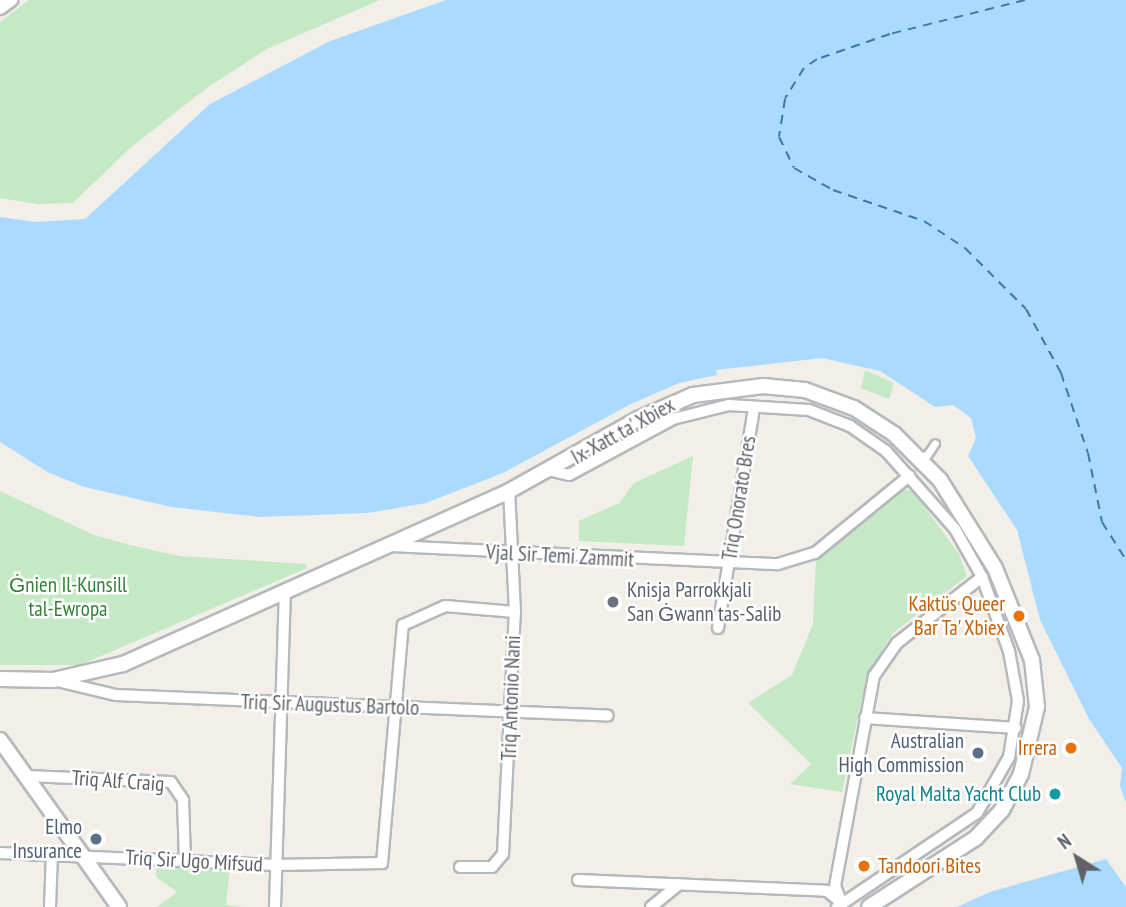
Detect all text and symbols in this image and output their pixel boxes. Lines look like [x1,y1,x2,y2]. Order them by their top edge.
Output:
street label: Ix-Xatt ta' Xbiex [566,392,680,470]
street label: Triq Onorato Bres [717,434,761,562]
street label: Vjal Sir Temi Zammit [485,540,635,572]
park label: Ġnien Il-Kunsill tal-Ewropa [9,572,127,622]
place label: Knisja Parrokkjali San Ġwann tas-Salib [627,577,781,627]
place label: Kaktüs Queer Bar Ta' Xbiex [909,591,1005,641]
marker: Knisja Parrokkjali San Ġwann tas-Salib [605,594,621,610]
marker: Kaktüs Queer Bar Ta' Xbiex [1011,608,1027,624]
street label: Triq Antonio Nani [496,635,526,761]
street label: Triq Sir Augustus Bartolo [240,689,420,721]
place label: Australian High Commission [838,728,964,778]
place label: Irrera [1018,735,1057,761]
marker: Irrera [1063,740,1079,756]
marker: Australian High Commission [970,745,986,761]
street label: Triq Alf Craig [71,765,165,797]
place label: Royal Malta Yacht Club [876,781,1041,807]
marker: Royal Malta Yacht Club [1047,786,1063,802]
place label: Elmo Insurance [13,814,82,864]
north arrow [1042,823,1112,893]
text: N [1053,829,1076,854]
marker: Elmo Insurance [88,831,104,847]
street label: Triq Sir Ugo Mifsud [125,845,263,877]
place label: Tandoori Bites [878,853,981,879]
marker: Tandoori Bites [856,858,872,874]

